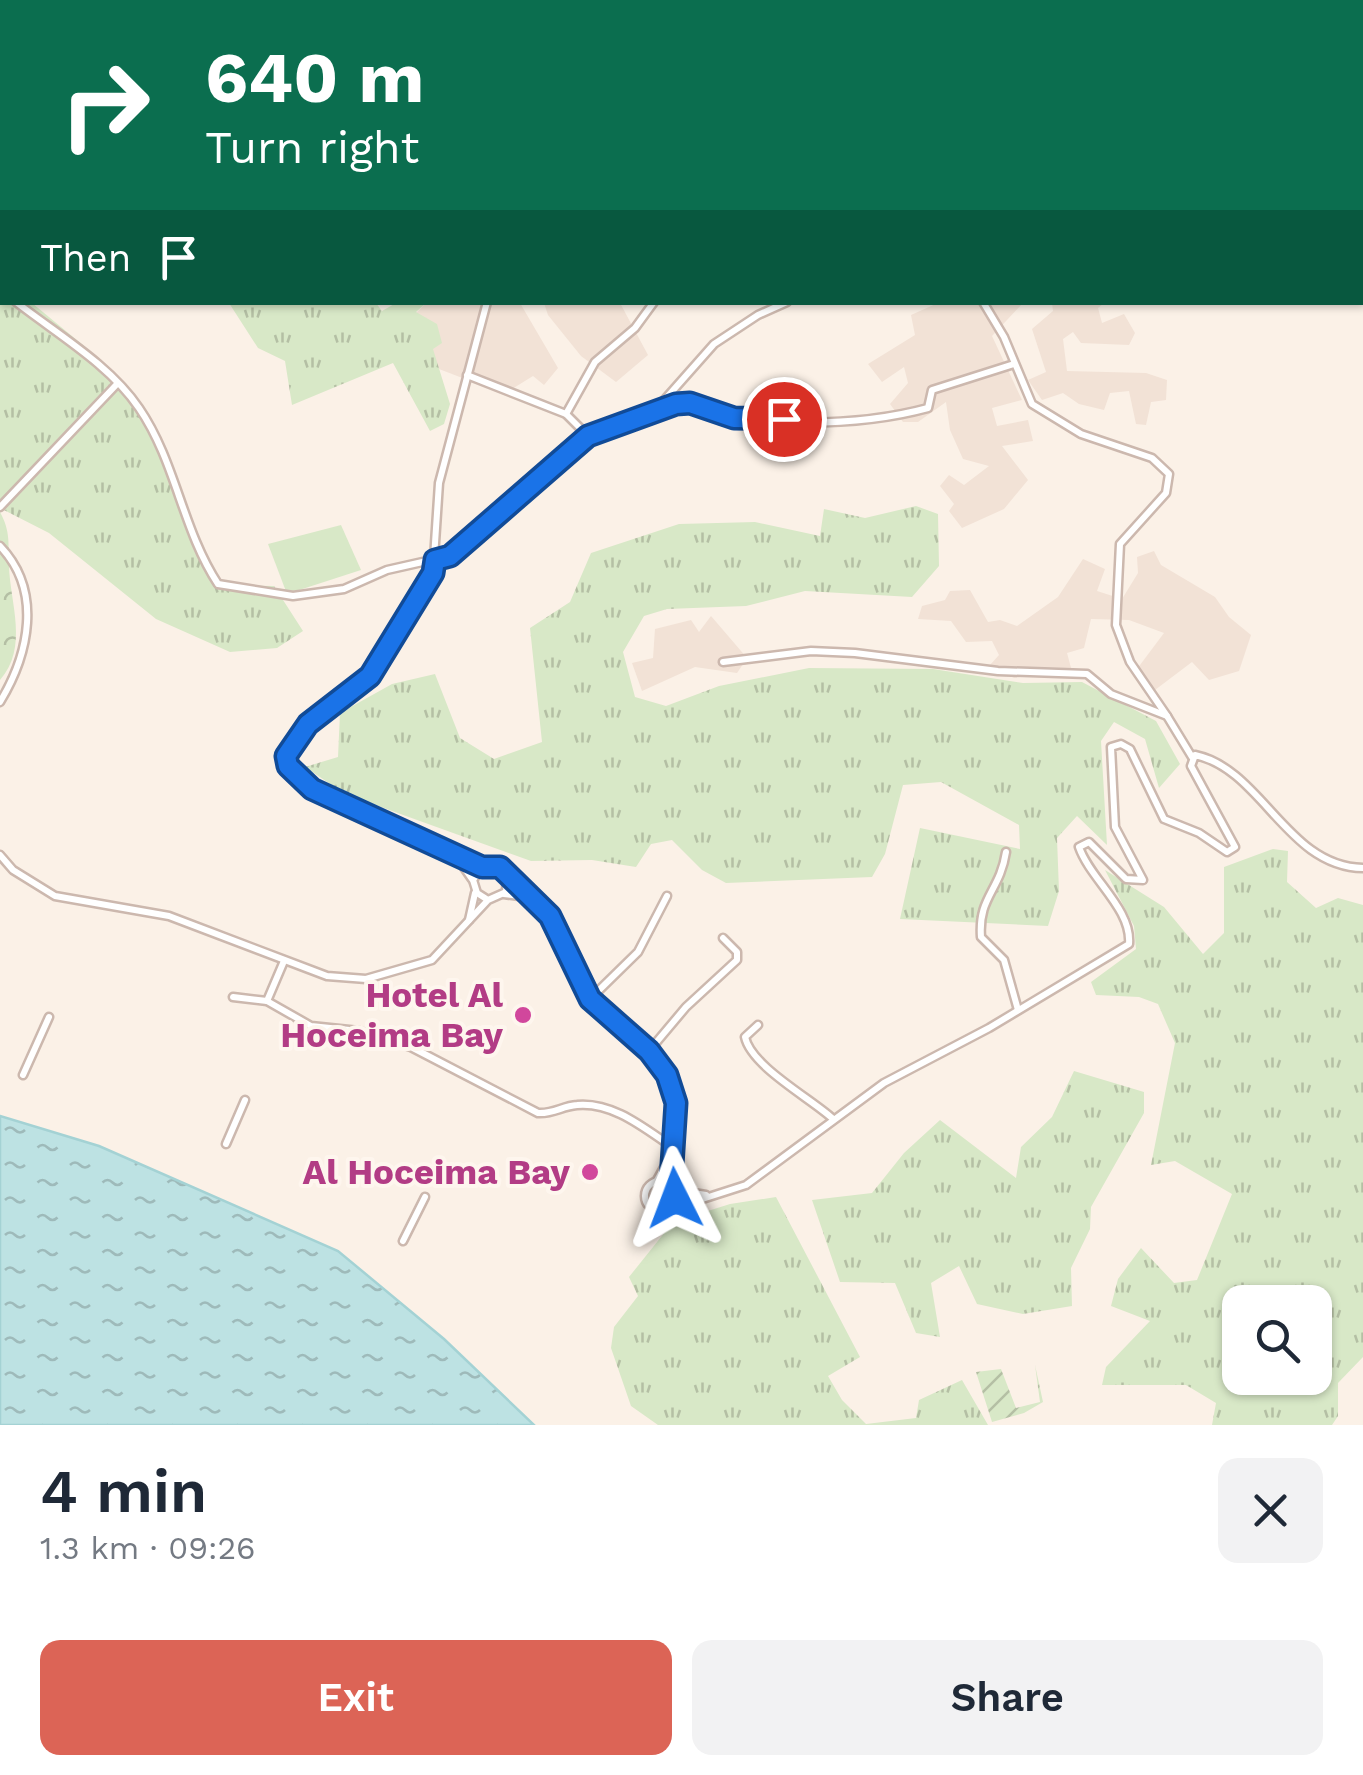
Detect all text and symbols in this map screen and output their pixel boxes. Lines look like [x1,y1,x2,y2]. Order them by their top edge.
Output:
text: 640 m [205,37,424,119]
icon: right [40,40,170,170]
text: Turn right [205,121,419,174]
icon: arrive [151,230,206,285]
text: Then [40,236,131,280]
pin [742,377,827,462]
icon: arrive [757,392,812,447]
place label: Hotel Al Hoceima Bay [280,974,504,1056]
marker: Hotel Al Hoceima Bay [512,1004,534,1026]
position arrow [623,1146,727,1250]
place label: Al Hoceima Bay [303,1151,570,1193]
marker: Al Hoceima Bay [579,1161,601,1183]
map controls [1222,1285,1332,1395]
button: search [1222,1285,1332,1395]
text: 4 min [40,1456,207,1527]
button: close [1218,1458,1323,1563]
text: 1.3 km · 09:26 [40,1529,256,1567]
button: Exit [40,1640,672,1755]
button: Share [692,1640,1323,1755]

